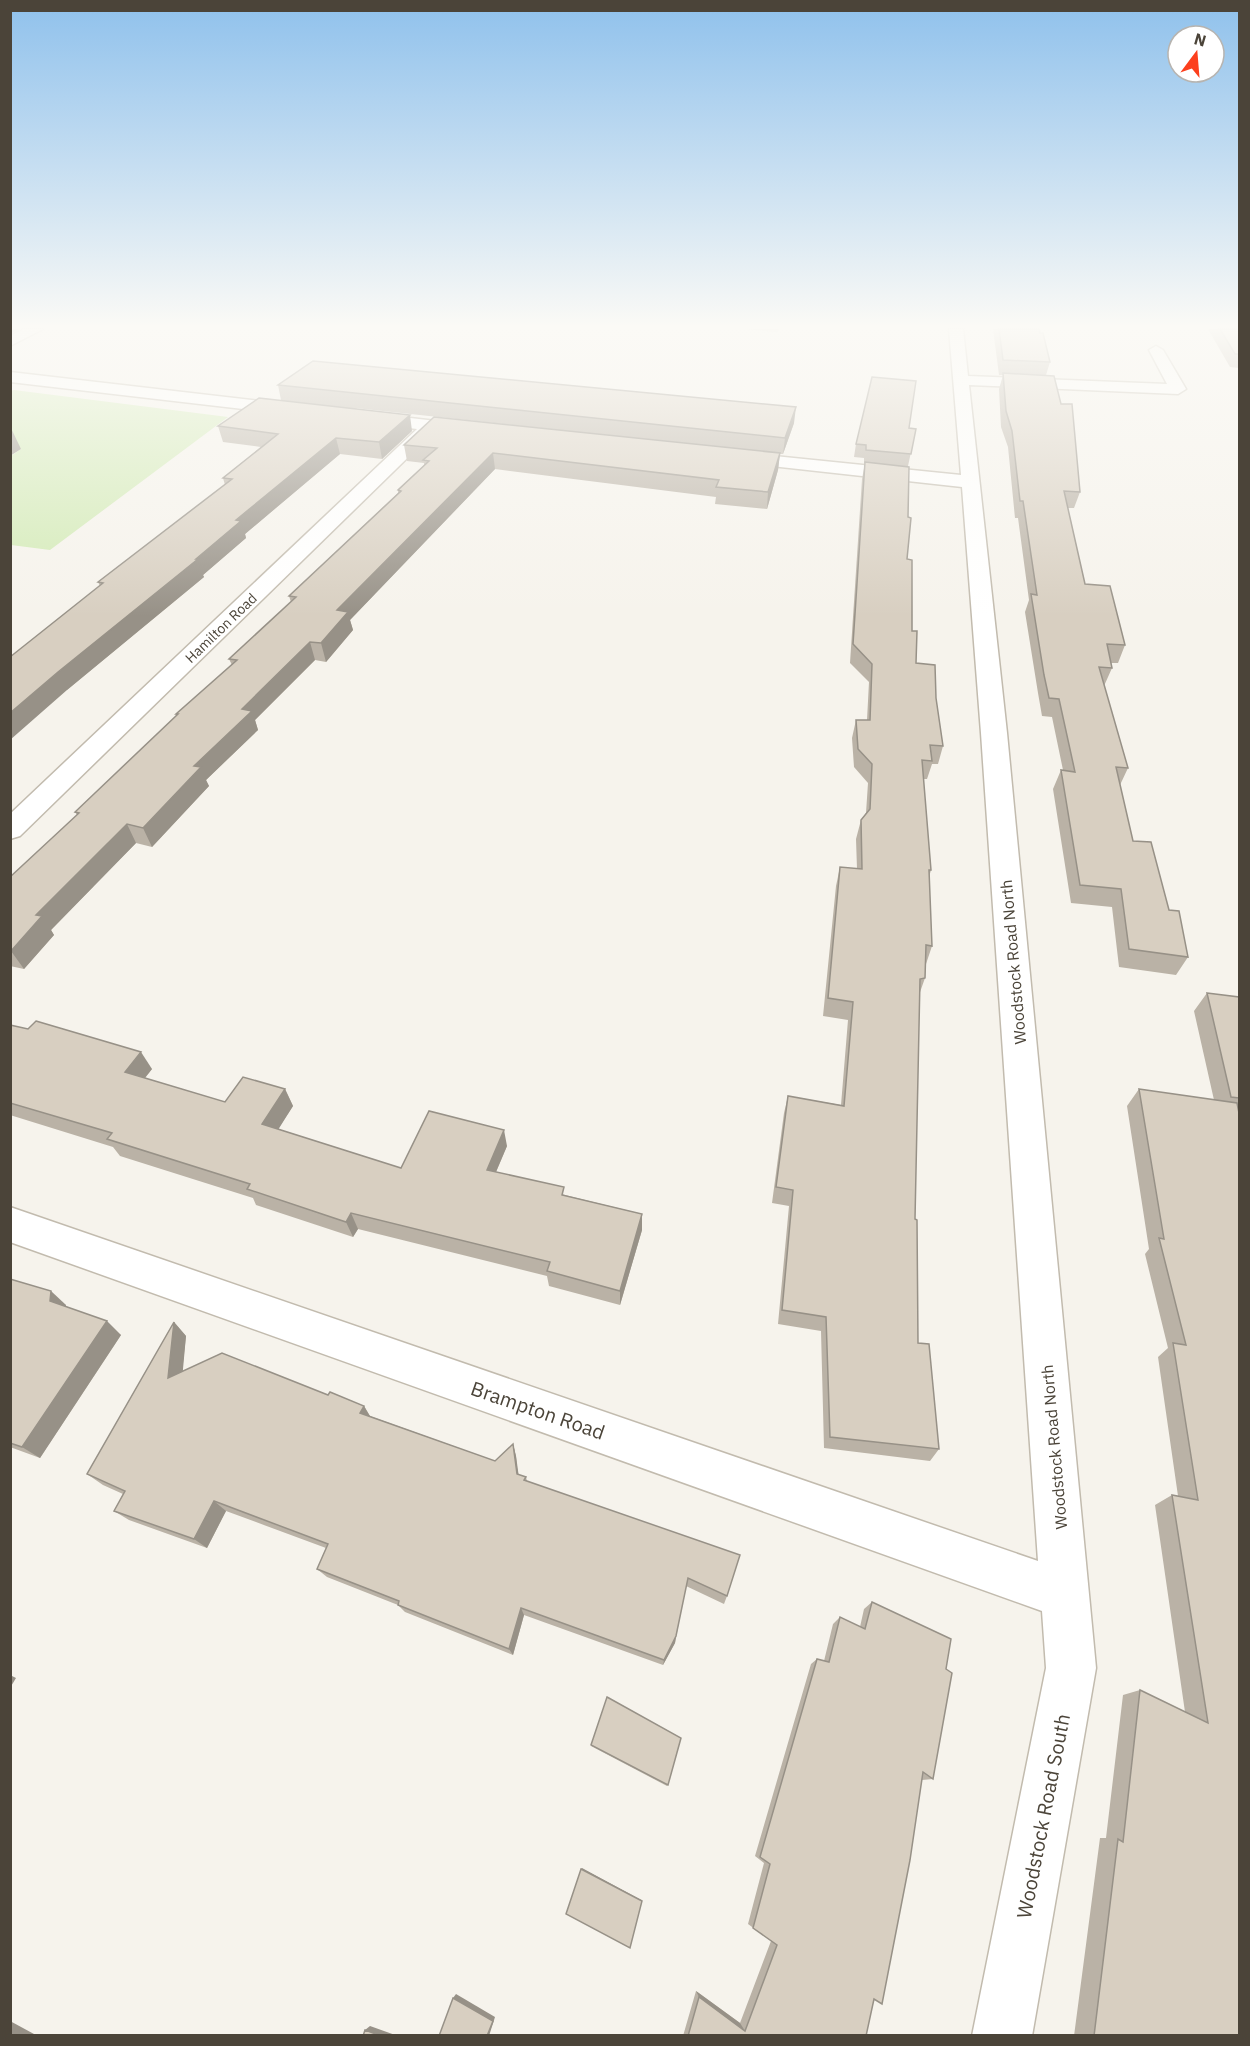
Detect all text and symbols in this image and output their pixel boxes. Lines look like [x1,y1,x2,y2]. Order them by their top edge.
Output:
north arrow [1166,24,1226,84]
text: N [1192,28,1208,51]
street label: Hamilton Road [181,589,261,667]
street label: Woodstock Road North [996,879,1030,1045]
street label: Woodstock Road North [1037,1364,1071,1530]
street label: Brampton Road [467,1374,609,1446]
street label: Woodstock Road South [1010,1711,1076,1921]

